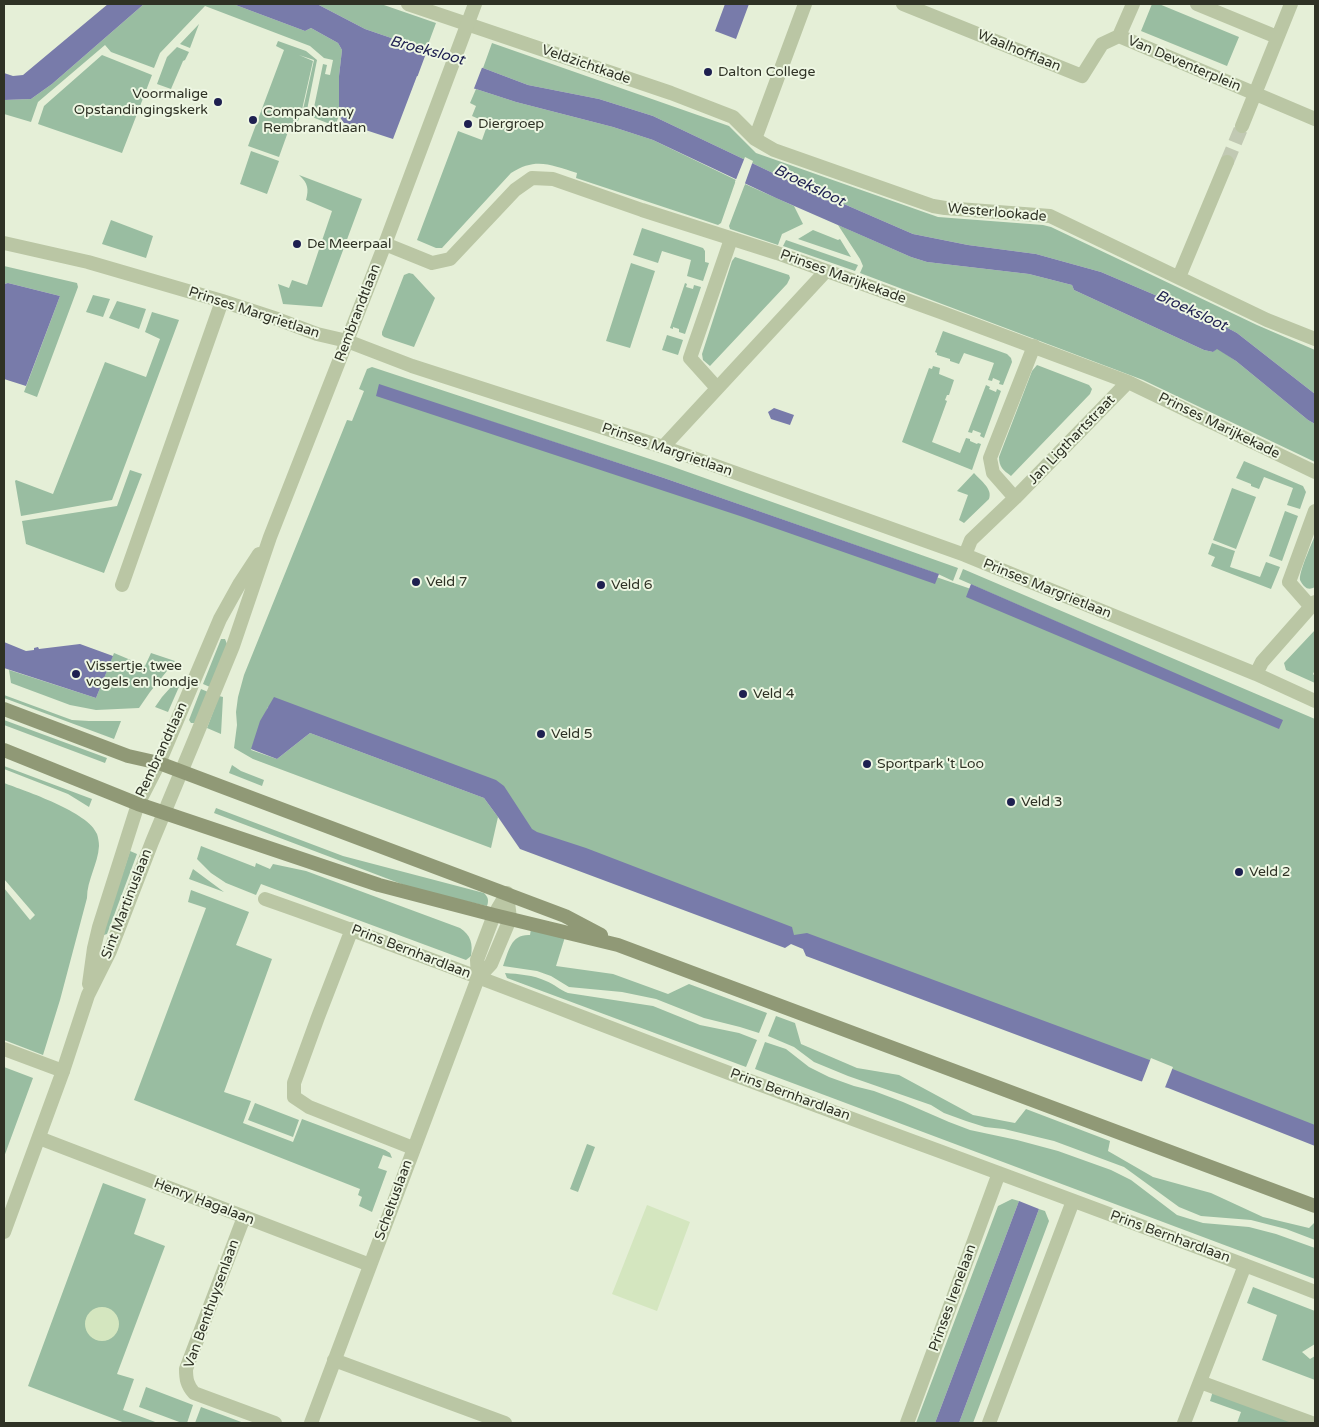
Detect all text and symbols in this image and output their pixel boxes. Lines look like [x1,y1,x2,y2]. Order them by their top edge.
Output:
street label: Waalhofflaan [975,27,1063,75]
water label: Broeksloot [388,32,466,70]
street label: Van Deventerplein [1125,33,1243,95]
street label: Veldzichtkade [539,42,633,88]
place label: Dalton College [718,64,815,80]
marker: Dalton College [702,66,714,78]
place label: Voormalige Opstandingingskerk [74,86,208,118]
marker: Voormalige Opstandingingskerk [212,96,224,108]
place label: CompaNanny Rembrandtlaan [263,104,366,136]
marker: CompaNanny Rembrandtlaan [247,114,259,126]
place label: Diergroep [478,116,544,132]
marker: Diergroep [462,118,474,130]
water label: Broeksloot [771,161,847,211]
street label: Westerlookade [947,200,1047,226]
place label: De Meerpaal [307,236,391,252]
marker: De Meerpaal [291,238,303,250]
street label: Prinses Marijkekade [778,246,908,308]
street label: Rembrandtlaan [332,262,384,364]
street label: Prinses Margrietlaan [186,284,322,342]
water label: Broeksloot [1153,287,1229,335]
street label: Prinses Marijkekade [1156,389,1282,463]
street label: Jan Ligthartstraat [1025,392,1119,488]
street label: Prinses Margrietlaan [600,420,734,480]
street label: Prinses Margrietlaan [980,556,1114,622]
place label: Veld 7 [426,574,468,590]
marker: Veld 7 [410,576,422,588]
place label: Veld 6 [611,577,653,593]
marker: Veld 6 [595,579,607,591]
place label: Vissertje, twee vogels en hondje [86,658,198,690]
marker: Vissertje, twee vogels en hondje [70,668,82,680]
place label: Veld 4 [753,686,795,702]
marker: Veld 4 [737,688,749,700]
street label: Rembrandtlaan [133,700,191,800]
place label: Veld 5 [551,726,593,742]
marker: Veld 5 [535,728,547,740]
place label: Sportpark 't Loo [877,756,984,772]
marker: Sportpark 't Loo [861,758,873,770]
place label: Veld 3 [1021,794,1063,810]
marker: Veld 3 [1005,796,1017,808]
street label: Sint Martinuslaan [98,847,156,961]
place label: Veld 2 [1249,864,1291,880]
marker: Veld 2 [1233,866,1245,878]
street label: Prins Bernhardlaan [349,921,473,983]
street label: Prins Bernhardlaan [728,1065,852,1125]
street label: Scheltuslaan [372,1157,416,1243]
street label: Henry Hagalaan [151,1175,257,1229]
street label: Prins Bernhardlaan [1108,1207,1232,1267]
street label: Van Benthuysenlaan [181,1237,243,1371]
street label: Prinses Irenelaan [926,1242,980,1354]

